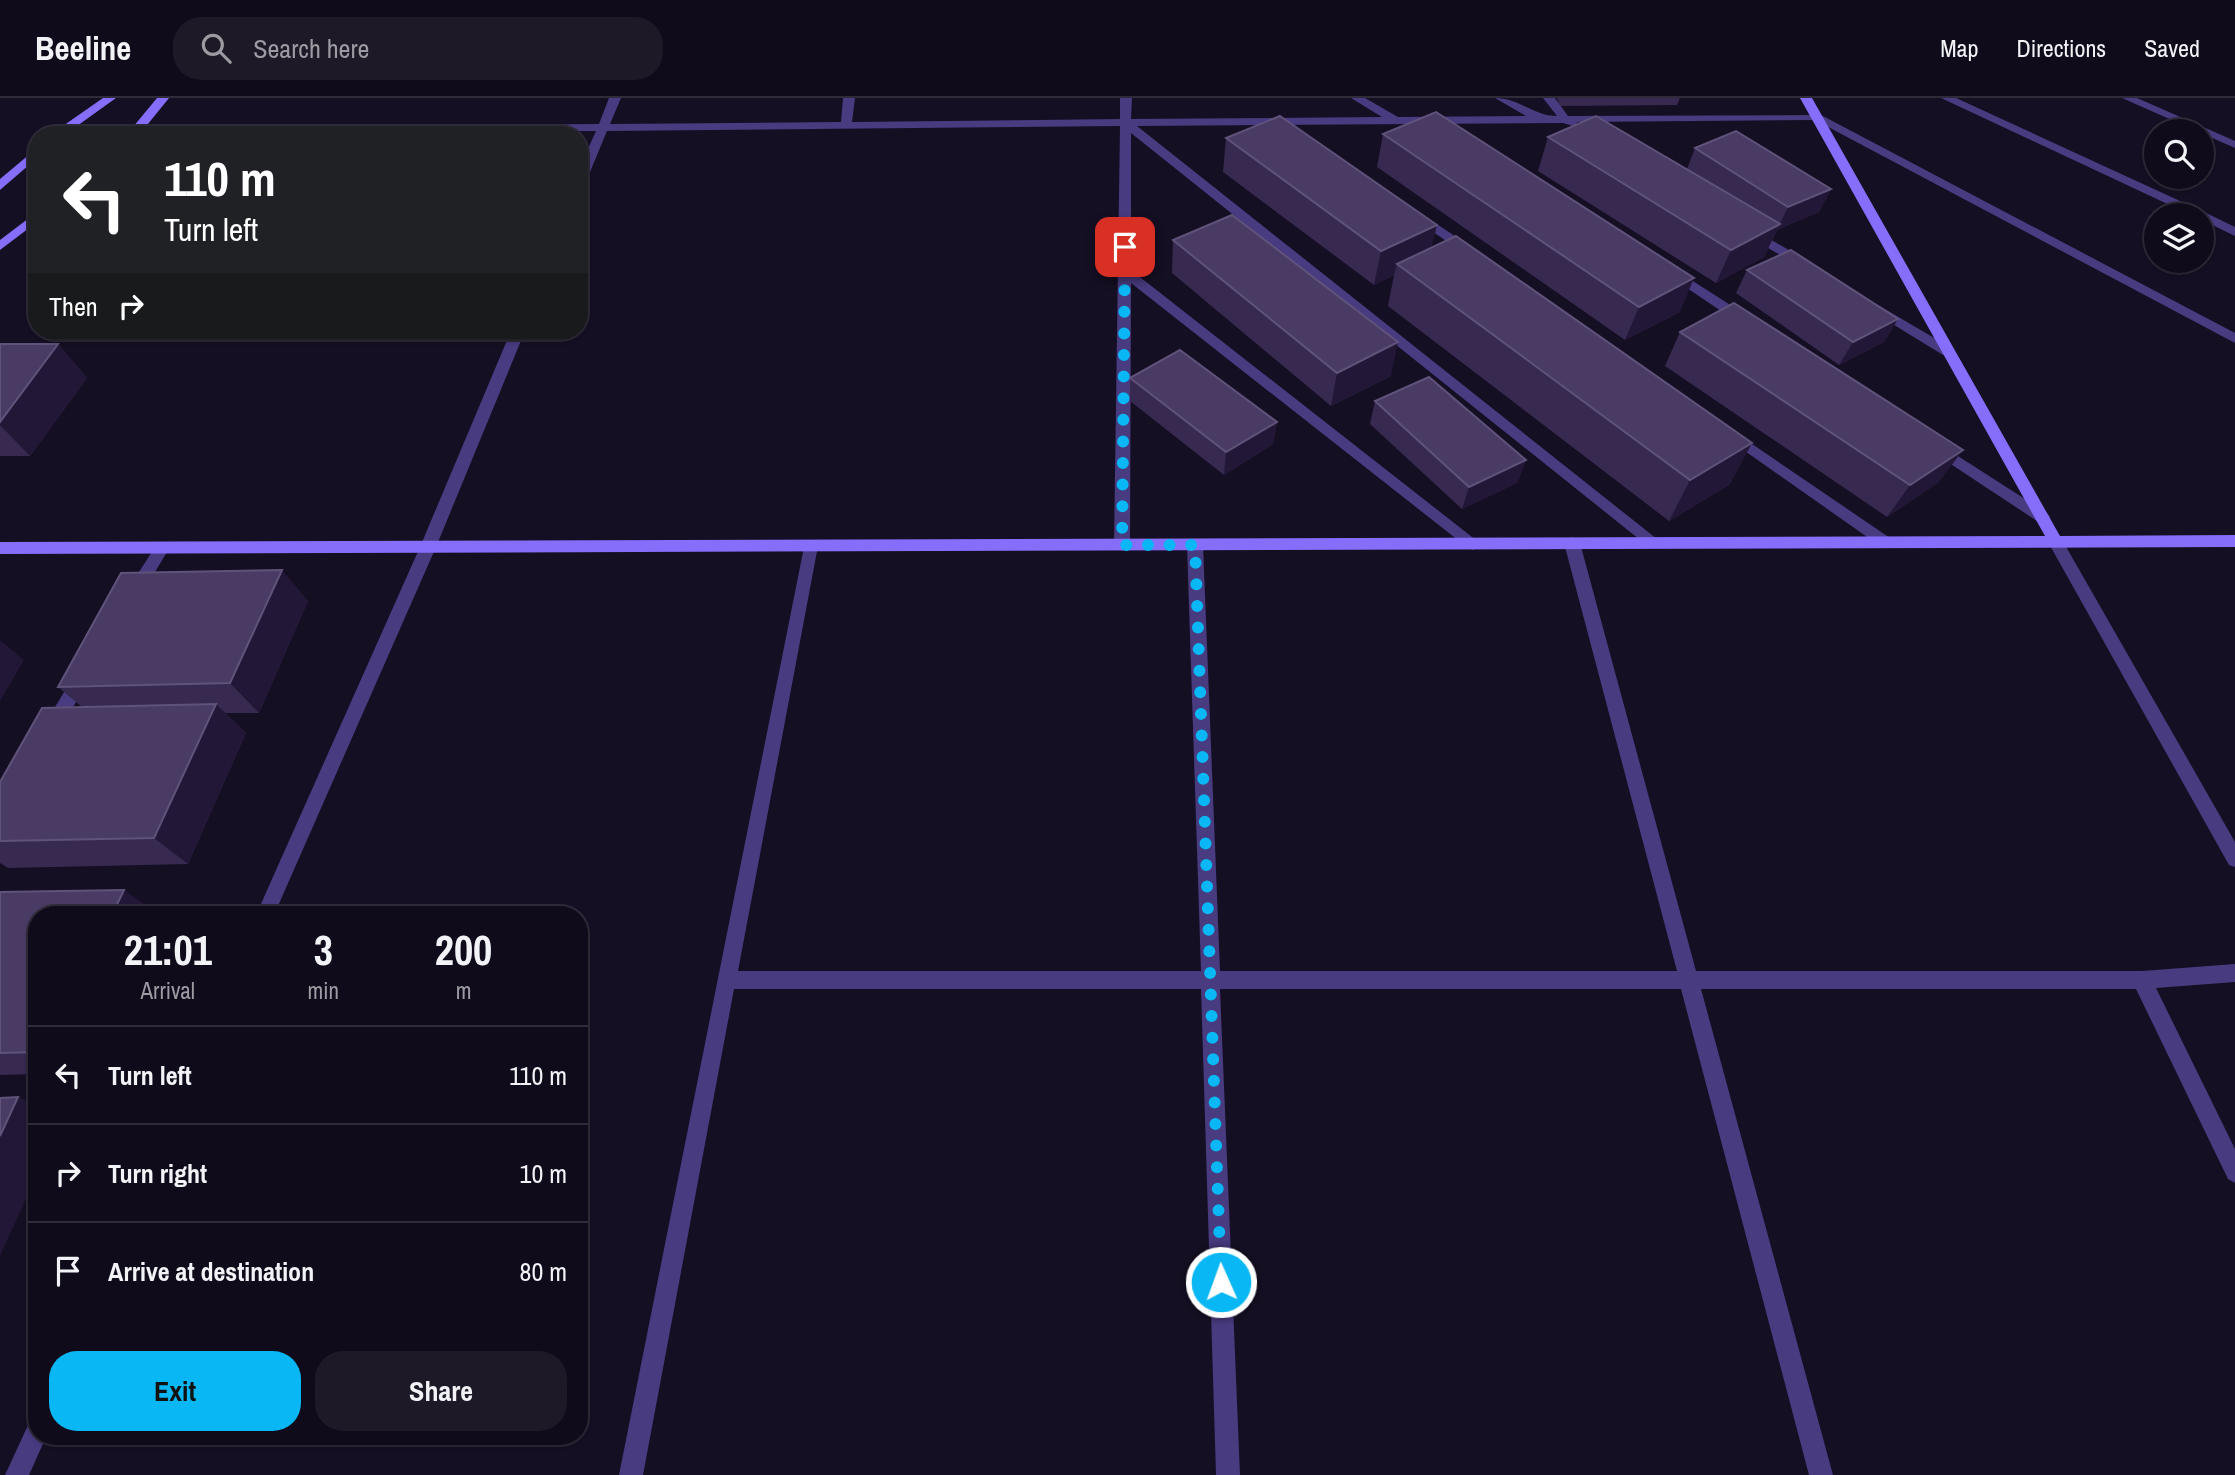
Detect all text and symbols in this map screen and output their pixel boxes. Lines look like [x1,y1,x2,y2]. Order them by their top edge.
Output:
search box [173,17,663,80]
text: Beeline [35,26,131,70]
icon: search [197,29,235,67]
text: Search here [253,31,369,66]
text: Map [1940,32,1978,64]
text: Directions [2016,32,2106,64]
text: Saved [2144,32,2200,64]
map controls [2144,119,2214,273]
button: search [2144,119,2214,189]
text: 110 m [164,145,276,211]
icon: left [49,154,140,245]
button: layers [2144,203,2214,273]
text: Turn left [164,208,258,251]
pin [1095,217,1155,277]
icon: arrive [1106,228,1144,266]
icon: right [112,287,150,325]
text: Then [49,289,98,324]
text: 21:01 [124,922,212,978]
text: 3 [314,922,333,978]
text: 200 [435,922,492,978]
text: Arrival [141,975,195,1006]
text: min [308,975,339,1006]
text: m [456,975,471,1006]
icon: left [49,1056,87,1094]
text: Turn left [108,1058,192,1093]
text: 110 m [509,1058,567,1093]
icon: right [49,1154,87,1192]
text: Turn right [108,1156,207,1191]
text: 10 m [520,1156,567,1191]
position arrow [1184,1245,1258,1319]
icon: arrive [49,1252,87,1290]
text: Arrive at destination [108,1254,314,1289]
text: 80 m [520,1254,567,1289]
button: Exit [49,1351,301,1431]
button: Share [315,1351,567,1431]

